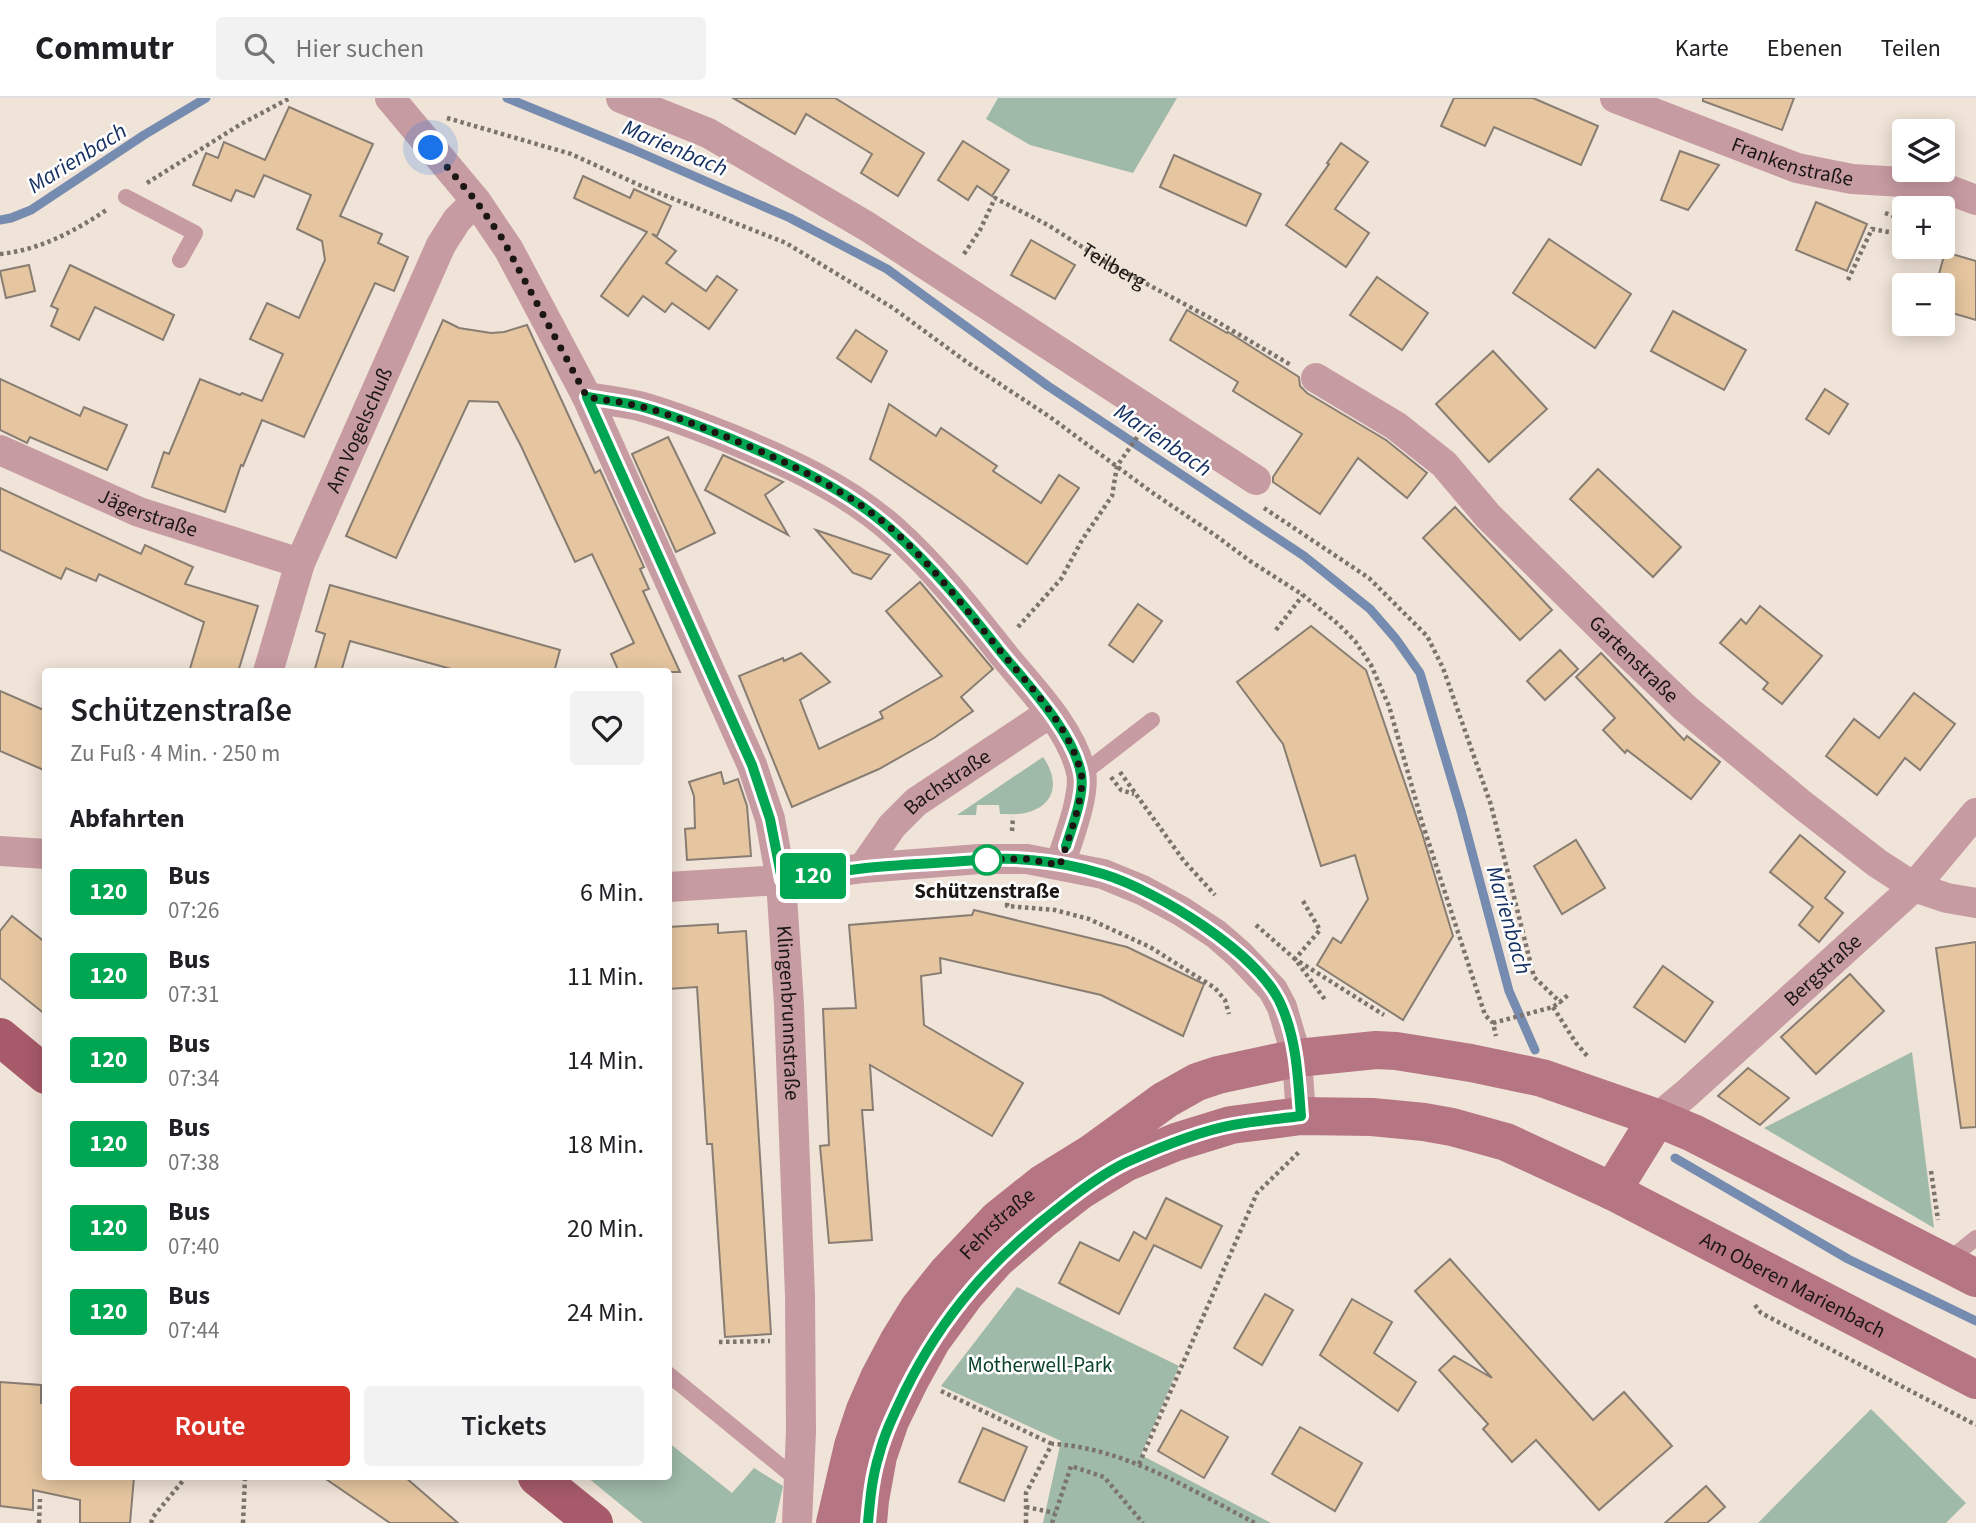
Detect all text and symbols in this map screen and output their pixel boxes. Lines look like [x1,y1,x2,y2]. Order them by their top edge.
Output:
search box [216,17,706,80]
text: Commutr [35,25,174,72]
icon: search [240,29,278,67]
text: Hier suchen [296,30,424,67]
text: Karte [1675,31,1729,66]
text: Ebenen [1767,31,1843,66]
text: Teilen [1881,31,1941,66]
water label: Marienbach [617,111,733,185]
water label: Marienbach [21,114,133,202]
map controls [1892,119,1955,336]
button: layers [1892,119,1955,182]
street label: Frankenstraße [1727,129,1856,194]
your location [413,130,448,165]
button: + [1892,196,1955,259]
street label: Teilberg [1075,235,1152,296]
button: − [1892,273,1955,336]
street label: Am Vogelschuß [318,363,400,498]
water label: Marienbach [1107,395,1219,485]
street label: Jägerstraße [93,481,201,545]
street label: Gartenstraße [1582,608,1686,710]
text: Schützenstraße [70,687,292,734]
button: heart [570,691,644,765]
text: Zu Fuß · 4 Min. · 250 m [70,737,280,770]
street label: Bachstraße [896,742,997,822]
text: Abfahrten [70,800,185,837]
marker: Schützenstraße [972,845,1002,875]
line badge: 120 [773,853,853,899]
text: Bus [168,857,210,894]
text: 120 [794,858,832,893]
water label: Marienbach [1478,862,1540,978]
text: 120 [89,874,128,909]
text: 6 Min. [580,874,644,911]
place label: Schützenstraße [914,876,1060,906]
text: 07:26 [168,894,219,927]
street label: Klingenbrunnstraße [769,924,808,1101]
street label: Bergstraße [1777,927,1868,1013]
text: Bus [168,941,210,978]
text: 120 [89,958,128,993]
text: 11 Min. [567,958,644,995]
text: 07:31 [168,978,219,1011]
text: Bus [168,1025,210,1062]
text: 120 [89,1042,128,1077]
text: 14 Min. [567,1042,644,1079]
text: 07:34 [168,1062,219,1095]
text: Bus [168,1109,210,1146]
text: 120 [89,1126,128,1161]
text: 18 Min. [567,1126,644,1163]
text: 07:38 [168,1146,219,1179]
street label: Fehrstraße [952,1180,1041,1266]
text: Bus [168,1193,210,1230]
text: 120 [89,1210,128,1245]
text: 20 Min. [567,1210,644,1247]
street label: Am Oberen Marienbach [1695,1224,1891,1346]
text: 07:40 [168,1230,219,1263]
text: Bus [168,1277,210,1314]
text: 120 [89,1294,128,1329]
text: 24 Min. [567,1294,644,1331]
text: 07:44 [168,1314,219,1347]
park label: Motherwell-Park [968,1350,1113,1380]
button: Route [70,1386,350,1466]
button: Tickets [364,1386,644,1466]

